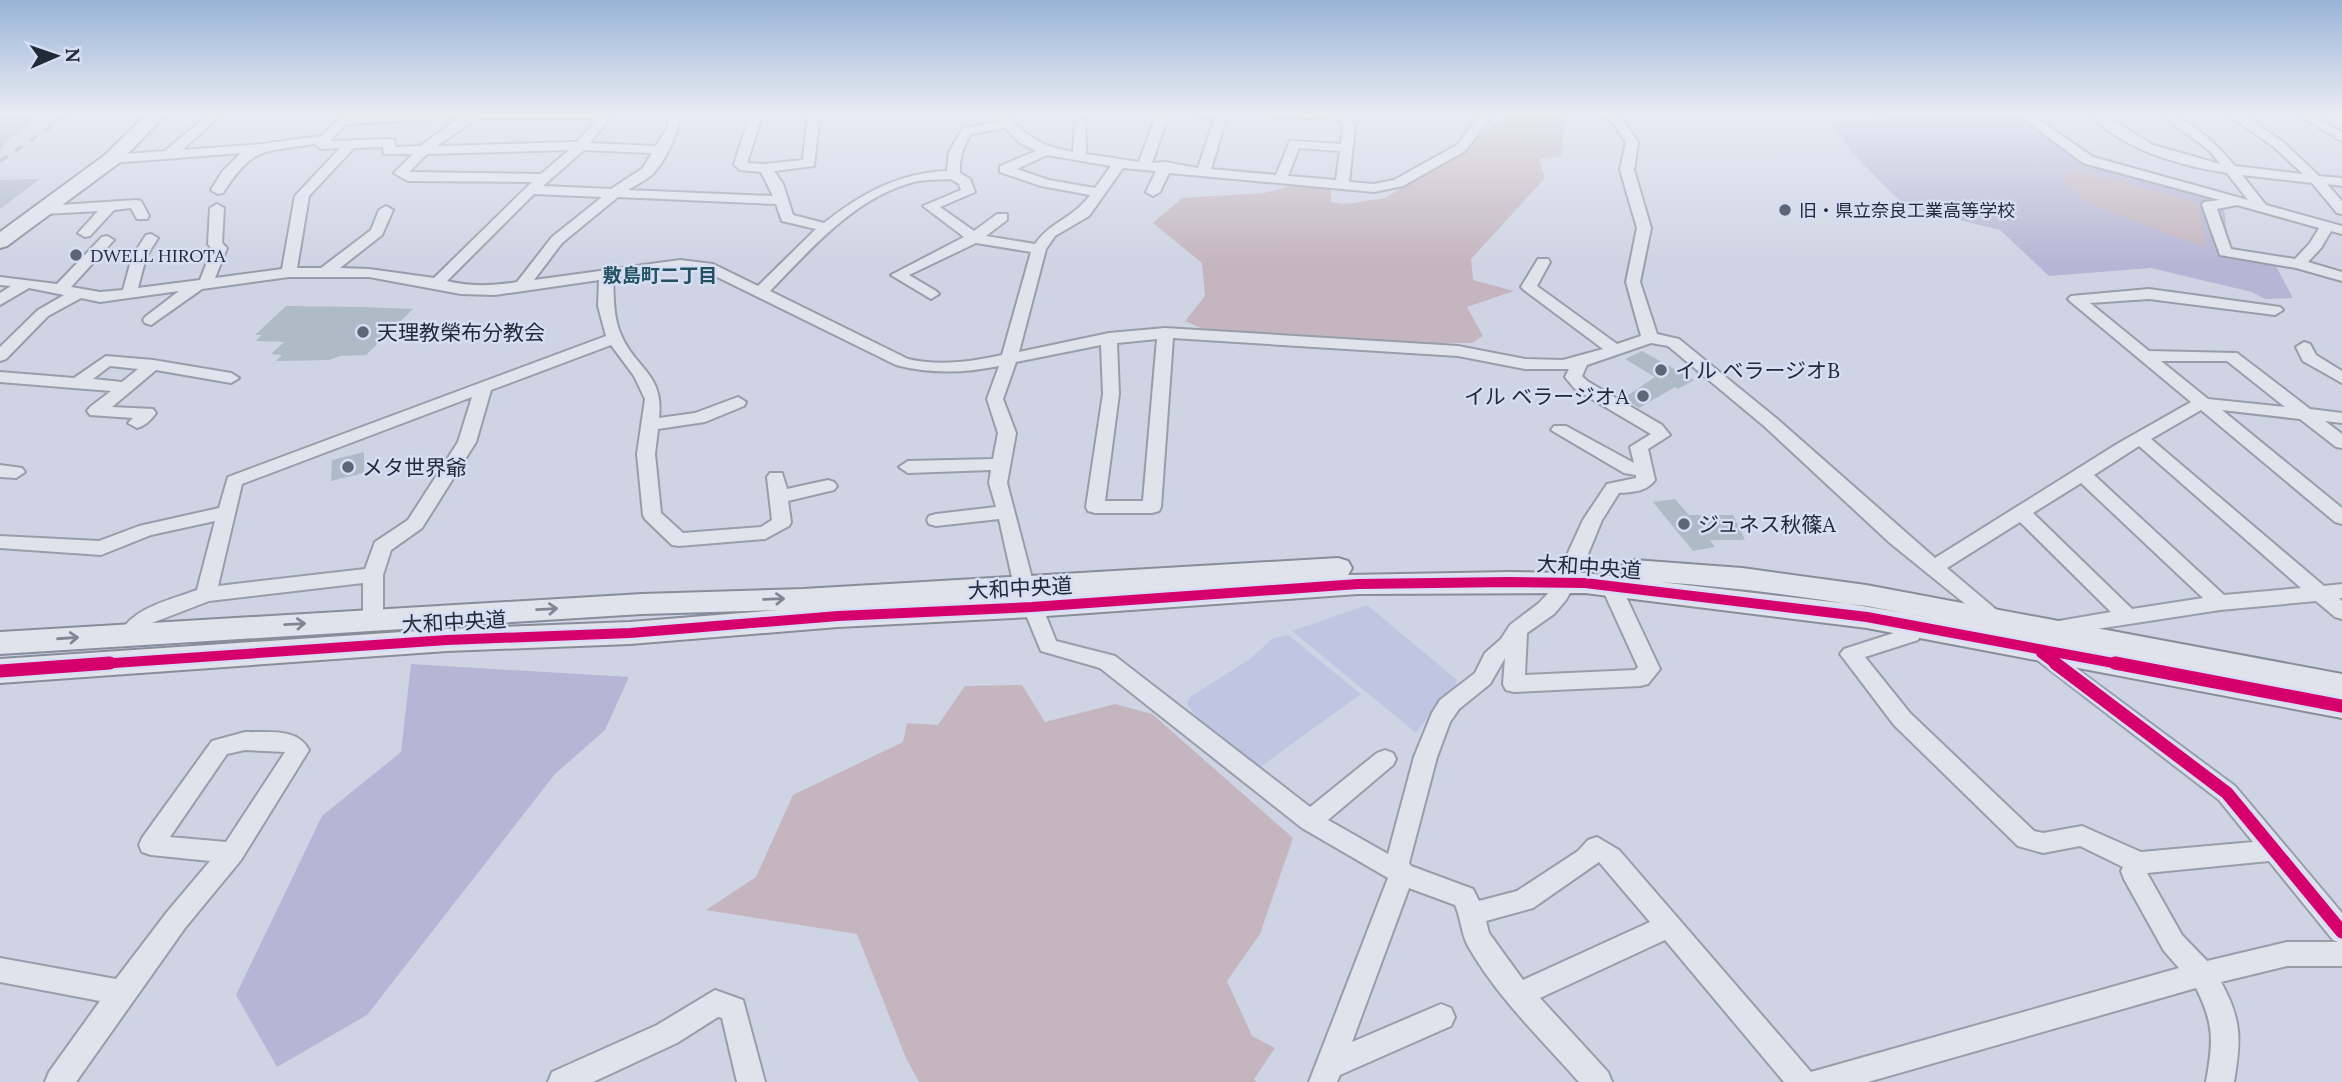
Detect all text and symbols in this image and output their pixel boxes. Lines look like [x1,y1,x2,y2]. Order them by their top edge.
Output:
north arrow [21,21,91,91]
text: N [61,48,85,63]
place label: 旧・県立奈良工業高等学校 [1799,199,2015,222]
marker: 旧・県立奈良工業高等学校 [1777,202,1793,218]
place label: DWELL HIROTA [90,244,226,267]
marker: DWELL HIROTA [68,247,84,263]
district label: 敷島町二丁目 [603,263,717,287]
place label: 天理教榮布分教会 [377,319,545,346]
marker: 天理教榮布分教会 [355,324,371,340]
place label: イル ベラージオB [1675,357,1840,384]
marker: イル ベラージオB [1653,362,1669,378]
place label: イル ベラージオA [1464,383,1630,410]
marker: イル ベラージオA [1635,388,1651,404]
place label: メタ世界爺 [362,454,467,481]
marker: メタ世界爺 [340,459,356,475]
place label: ジュネス秋篠A [1698,511,1837,538]
marker: ジュネス秋篠A [1676,516,1692,532]
street label: 大和中央道 [1536,550,1642,584]
street label: 大和中央道 [967,572,1073,604]
one-way arrow [762,593,785,606]
one-way arrow [535,603,558,616]
street label: 大和中央道 [401,606,507,638]
one-way arrow [283,617,306,630]
one-way arrow [56,631,79,644]

